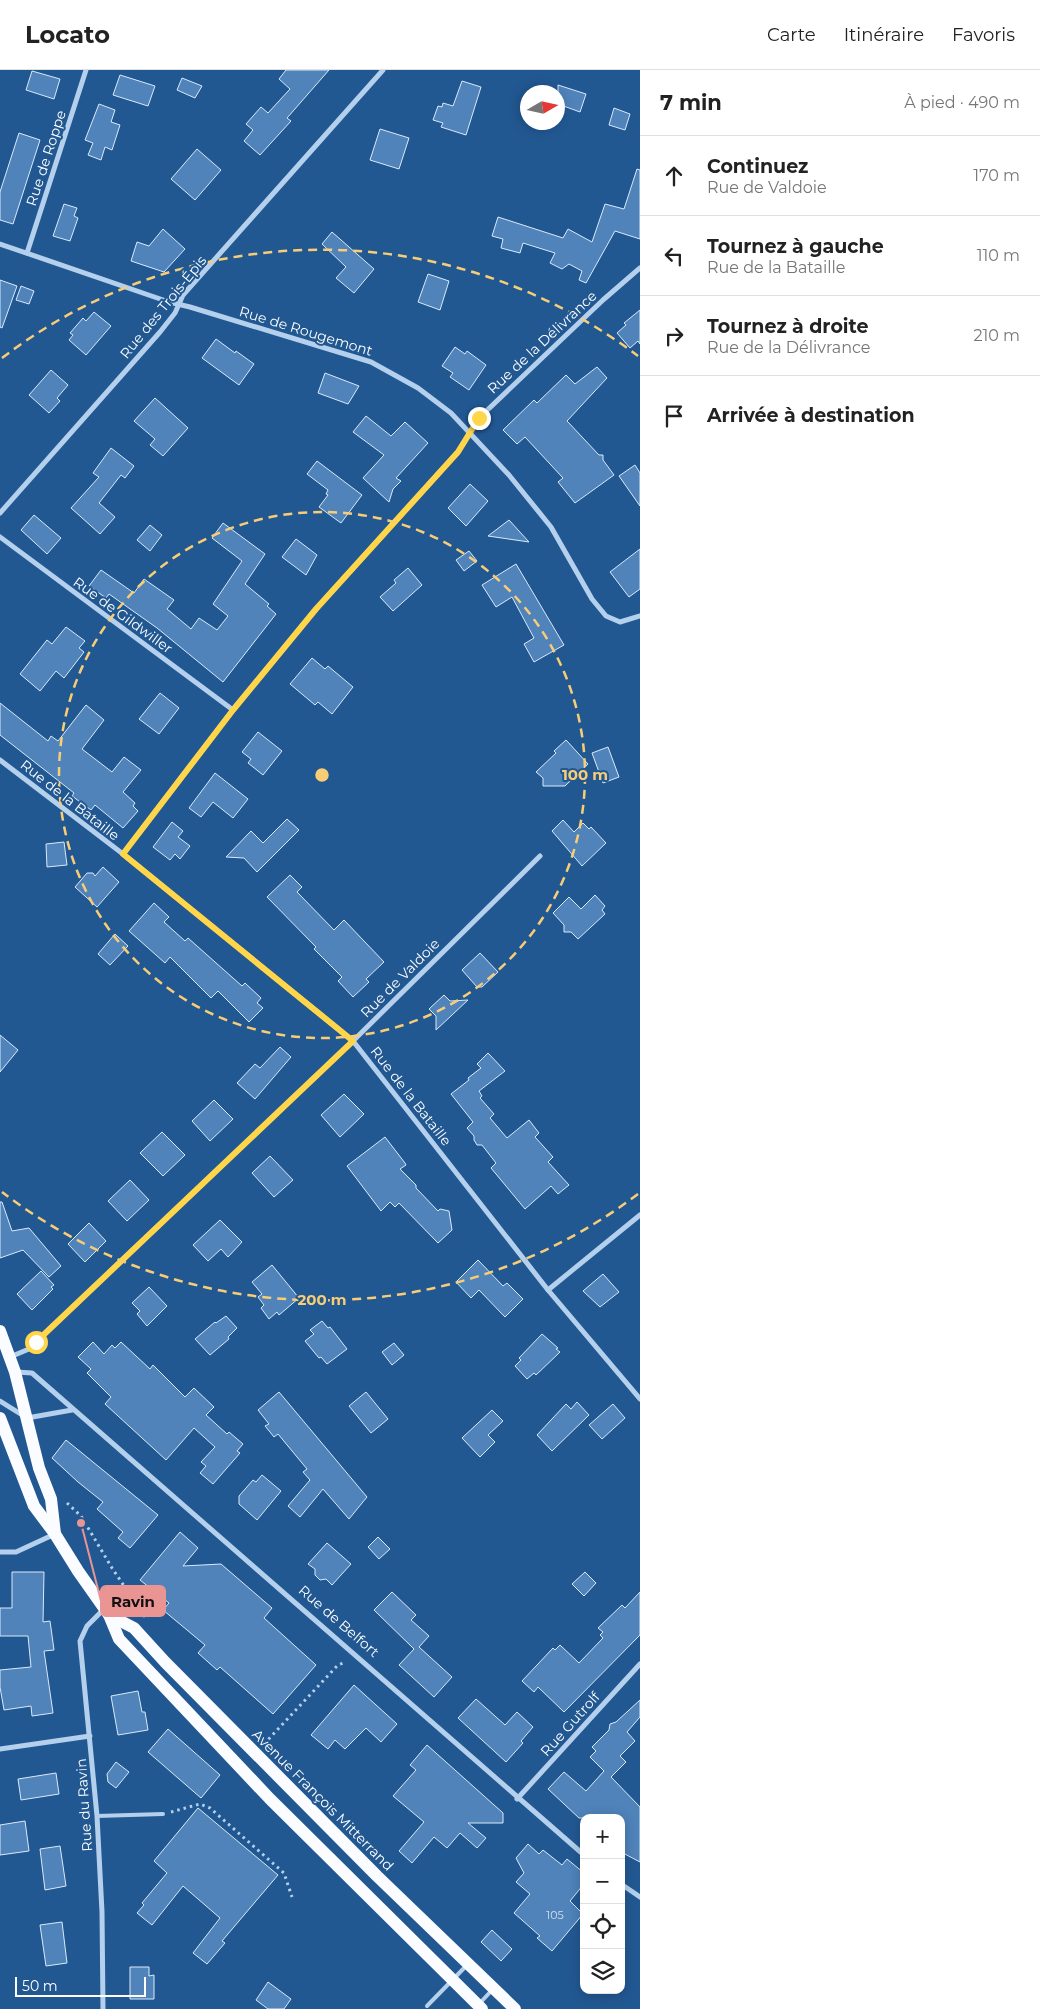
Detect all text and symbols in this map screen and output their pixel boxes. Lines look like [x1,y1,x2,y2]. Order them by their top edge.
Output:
text: Locato [25,20,110,49]
text: Carte [767,24,816,46]
text: Itinéraire [844,24,924,46]
text: Favoris [952,24,1015,46]
north arrow [520,85,565,130]
text: 7 min [660,90,722,115]
text: À pied · 490 m [904,93,1020,112]
street label: Rue de Roppe [22,108,70,208]
text: Continuez [707,155,808,178]
icon: ahead [660,162,688,190]
text: 170 m [973,166,1020,185]
text: Rue de Valdoie [707,178,827,197]
text: Tournez à gauche [707,235,884,258]
icon: left [660,242,688,270]
text: 110 m [977,246,1020,265]
street label: Rue des Trois-Épis [116,252,210,362]
text: Rue de la Bataille [707,258,846,277]
street label: Rue de la Délivrance [484,287,600,397]
street label: Rue de Rougemont [237,302,375,360]
text: Tournez à droite [707,315,868,338]
icon: right [660,322,688,350]
text: 210 m [973,326,1020,345]
text: Rue de la Délivrance [707,338,871,357]
icon: arrive [660,402,688,430]
text: Arrivée à destination [707,404,915,427]
route end [468,407,491,430]
street label: Rue de Gildwiller [70,573,177,657]
street label: Rue de la Bataille [17,756,123,844]
text: 100 m [562,765,608,784]
centre of rings [313,766,331,784]
street label: Rue de Valdoie [357,935,443,1021]
street label: Rue de la Bataille [367,1043,455,1149]
text: 200 m [297,1290,347,1309]
route start [25,1331,48,1354]
street label: Rue de Belfort [295,1581,383,1661]
callout: Ravin [101,1586,165,1616]
text: Ravin [111,1592,155,1611]
street label: Rue Gutrolf [536,1687,604,1760]
street label: Avenue François Mitterrand [248,1725,398,1875]
street label: Rue du Ravin [72,1758,96,1852]
map controls [580,1814,625,1994]
button: + [580,1814,625,1859]
button: − [580,1859,625,1904]
button: locate [580,1904,625,1949]
house number: 105 [546,1908,564,1922]
button: layers [580,1949,625,1994]
scale bar [15,1974,146,1997]
text: 50 m [22,1977,58,1995]

